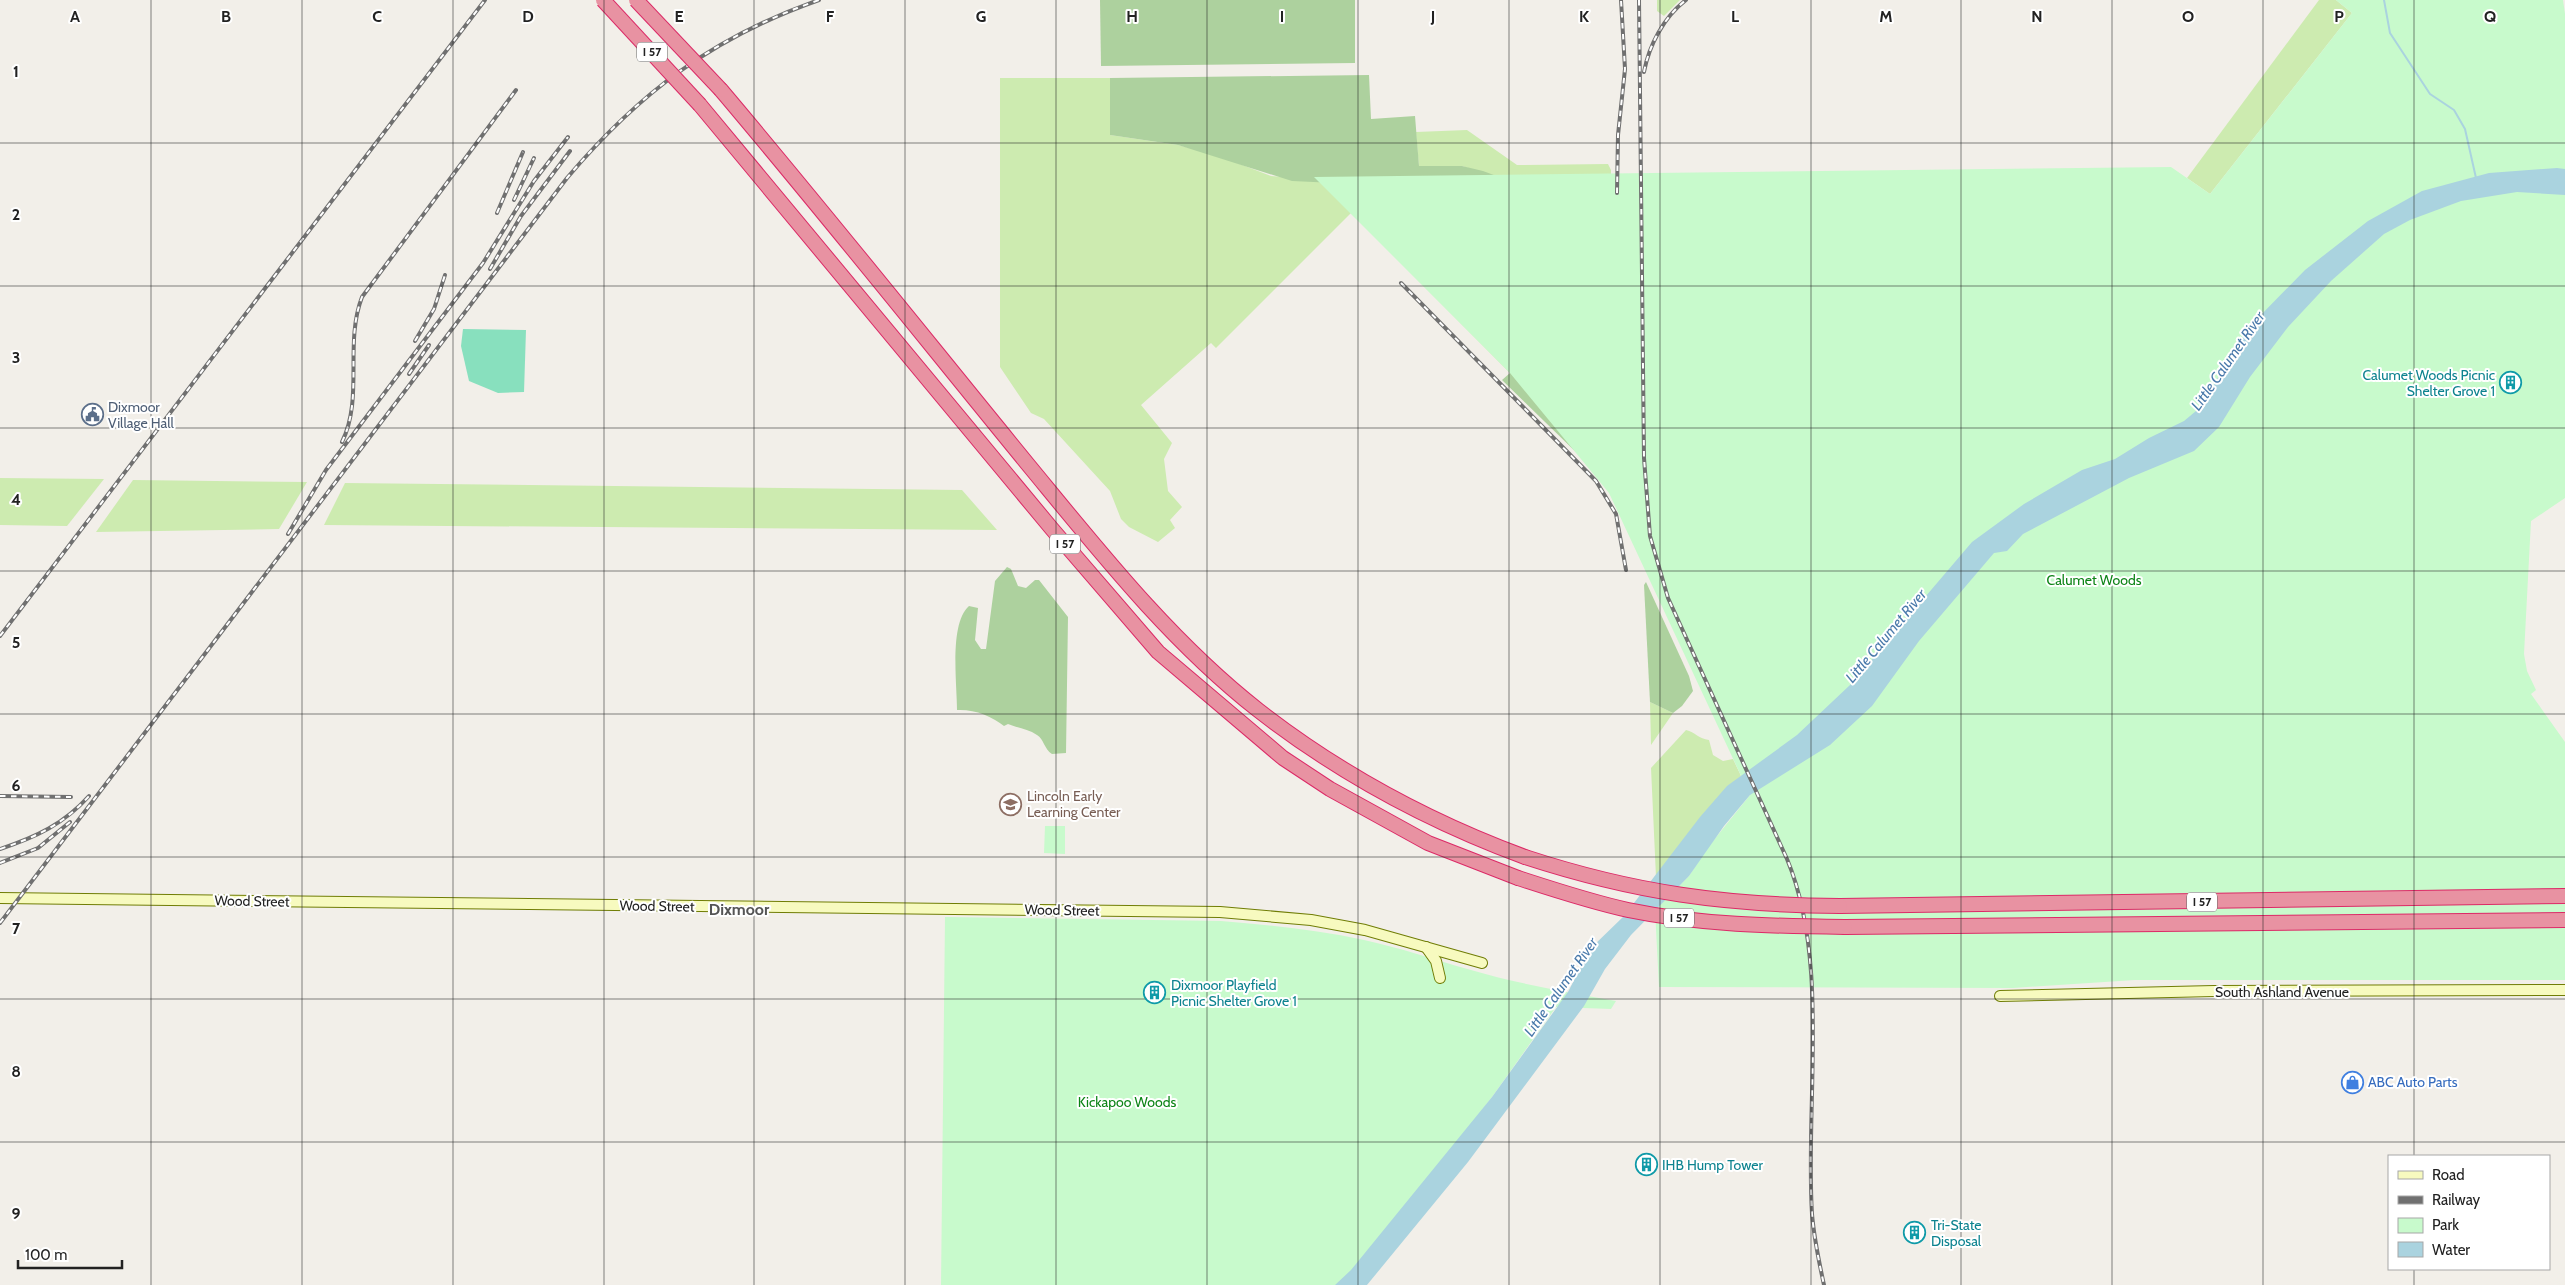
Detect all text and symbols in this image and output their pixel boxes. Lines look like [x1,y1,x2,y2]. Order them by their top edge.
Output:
text: A [70,7,80,26]
text: B [221,7,231,26]
text: C [372,7,382,26]
text: D [522,7,534,26]
text: E [674,7,684,26]
text: F [826,7,835,26]
text: G [976,7,986,26]
text: H [1126,7,1138,26]
text: I [1280,7,1284,26]
text: J [1430,7,1435,26]
text: K [1579,7,1589,26]
text: L [1731,7,1739,26]
text: M [1879,7,1893,26]
text: N [2031,7,2043,26]
text: O [2182,7,2194,26]
text: P [2334,7,2344,26]
text: Q [2484,7,2496,26]
road number: I 57 [637,42,667,62]
text: 1 [13,62,19,81]
text: 2 [12,205,20,224]
water label: Little Calumet River [2187,307,2269,414]
text: 3 [12,348,20,367]
place label: Calumet Woods Picnic Shelter Grove 1 [2362,366,2495,400]
building icon: Calumet Woods Picnic Shelter Grove 1 [2499,371,2523,395]
place label: Dixmoor Village Hall [108,398,175,432]
public building icon: Dixmoor Village Hall [80,403,104,427]
text: 4 [11,490,21,509]
road number: I 57 [1050,534,1080,554]
park label: Calumet Woods [2047,571,2142,589]
water label: Little Calumet River [1842,585,1931,686]
text: 5 [12,633,20,652]
text: 6 [12,776,21,795]
place label: Lincoln Early Learning Center [1027,787,1121,821]
school or university icon: Lincoln Early Learning Center [999,792,1023,816]
street label: Wood Street [214,891,290,911]
road number: I 57 [2187,892,2217,912]
street label: Wood Street [619,896,695,916]
district label: Dixmoor [709,900,770,919]
street label: Wood Street [1024,900,1100,920]
road number: I 57 [1664,908,1694,928]
text: 7 [12,919,21,938]
water label: Little Calumet River [1520,933,1602,1040]
place label: Dixmoor Playfield Picnic Shelter Grove 1 [1171,976,1297,1010]
building icon: Dixmoor Playfield Picnic Shelter Grove 1 [1143,981,1167,1005]
street label: South Ashland Avenue [2215,983,2349,1001]
text: 8 [11,1062,21,1081]
shop icon: ABC Auto Parts [2340,1070,2364,1094]
place label: ABC Auto Parts [2368,1073,2458,1091]
park label: Kickapoo Woods [1078,1093,1176,1111]
building icon: IHB Hump Tower [1634,1153,1658,1177]
legend [2388,1155,2550,1270]
place label: IHB Hump Tower [1662,1156,1763,1174]
text: Road [2432,1166,2465,1184]
text: Railway [2432,1191,2481,1209]
text: 9 [12,1204,21,1223]
place label: Tri-State Disposal [1931,1216,1982,1250]
text: Park [2432,1216,2459,1234]
building icon: Tri-State Disposal [1903,1221,1927,1245]
scale bar [18,1238,121,1270]
text: Water [2432,1241,2470,1259]
text: 100 m [25,1246,67,1264]

